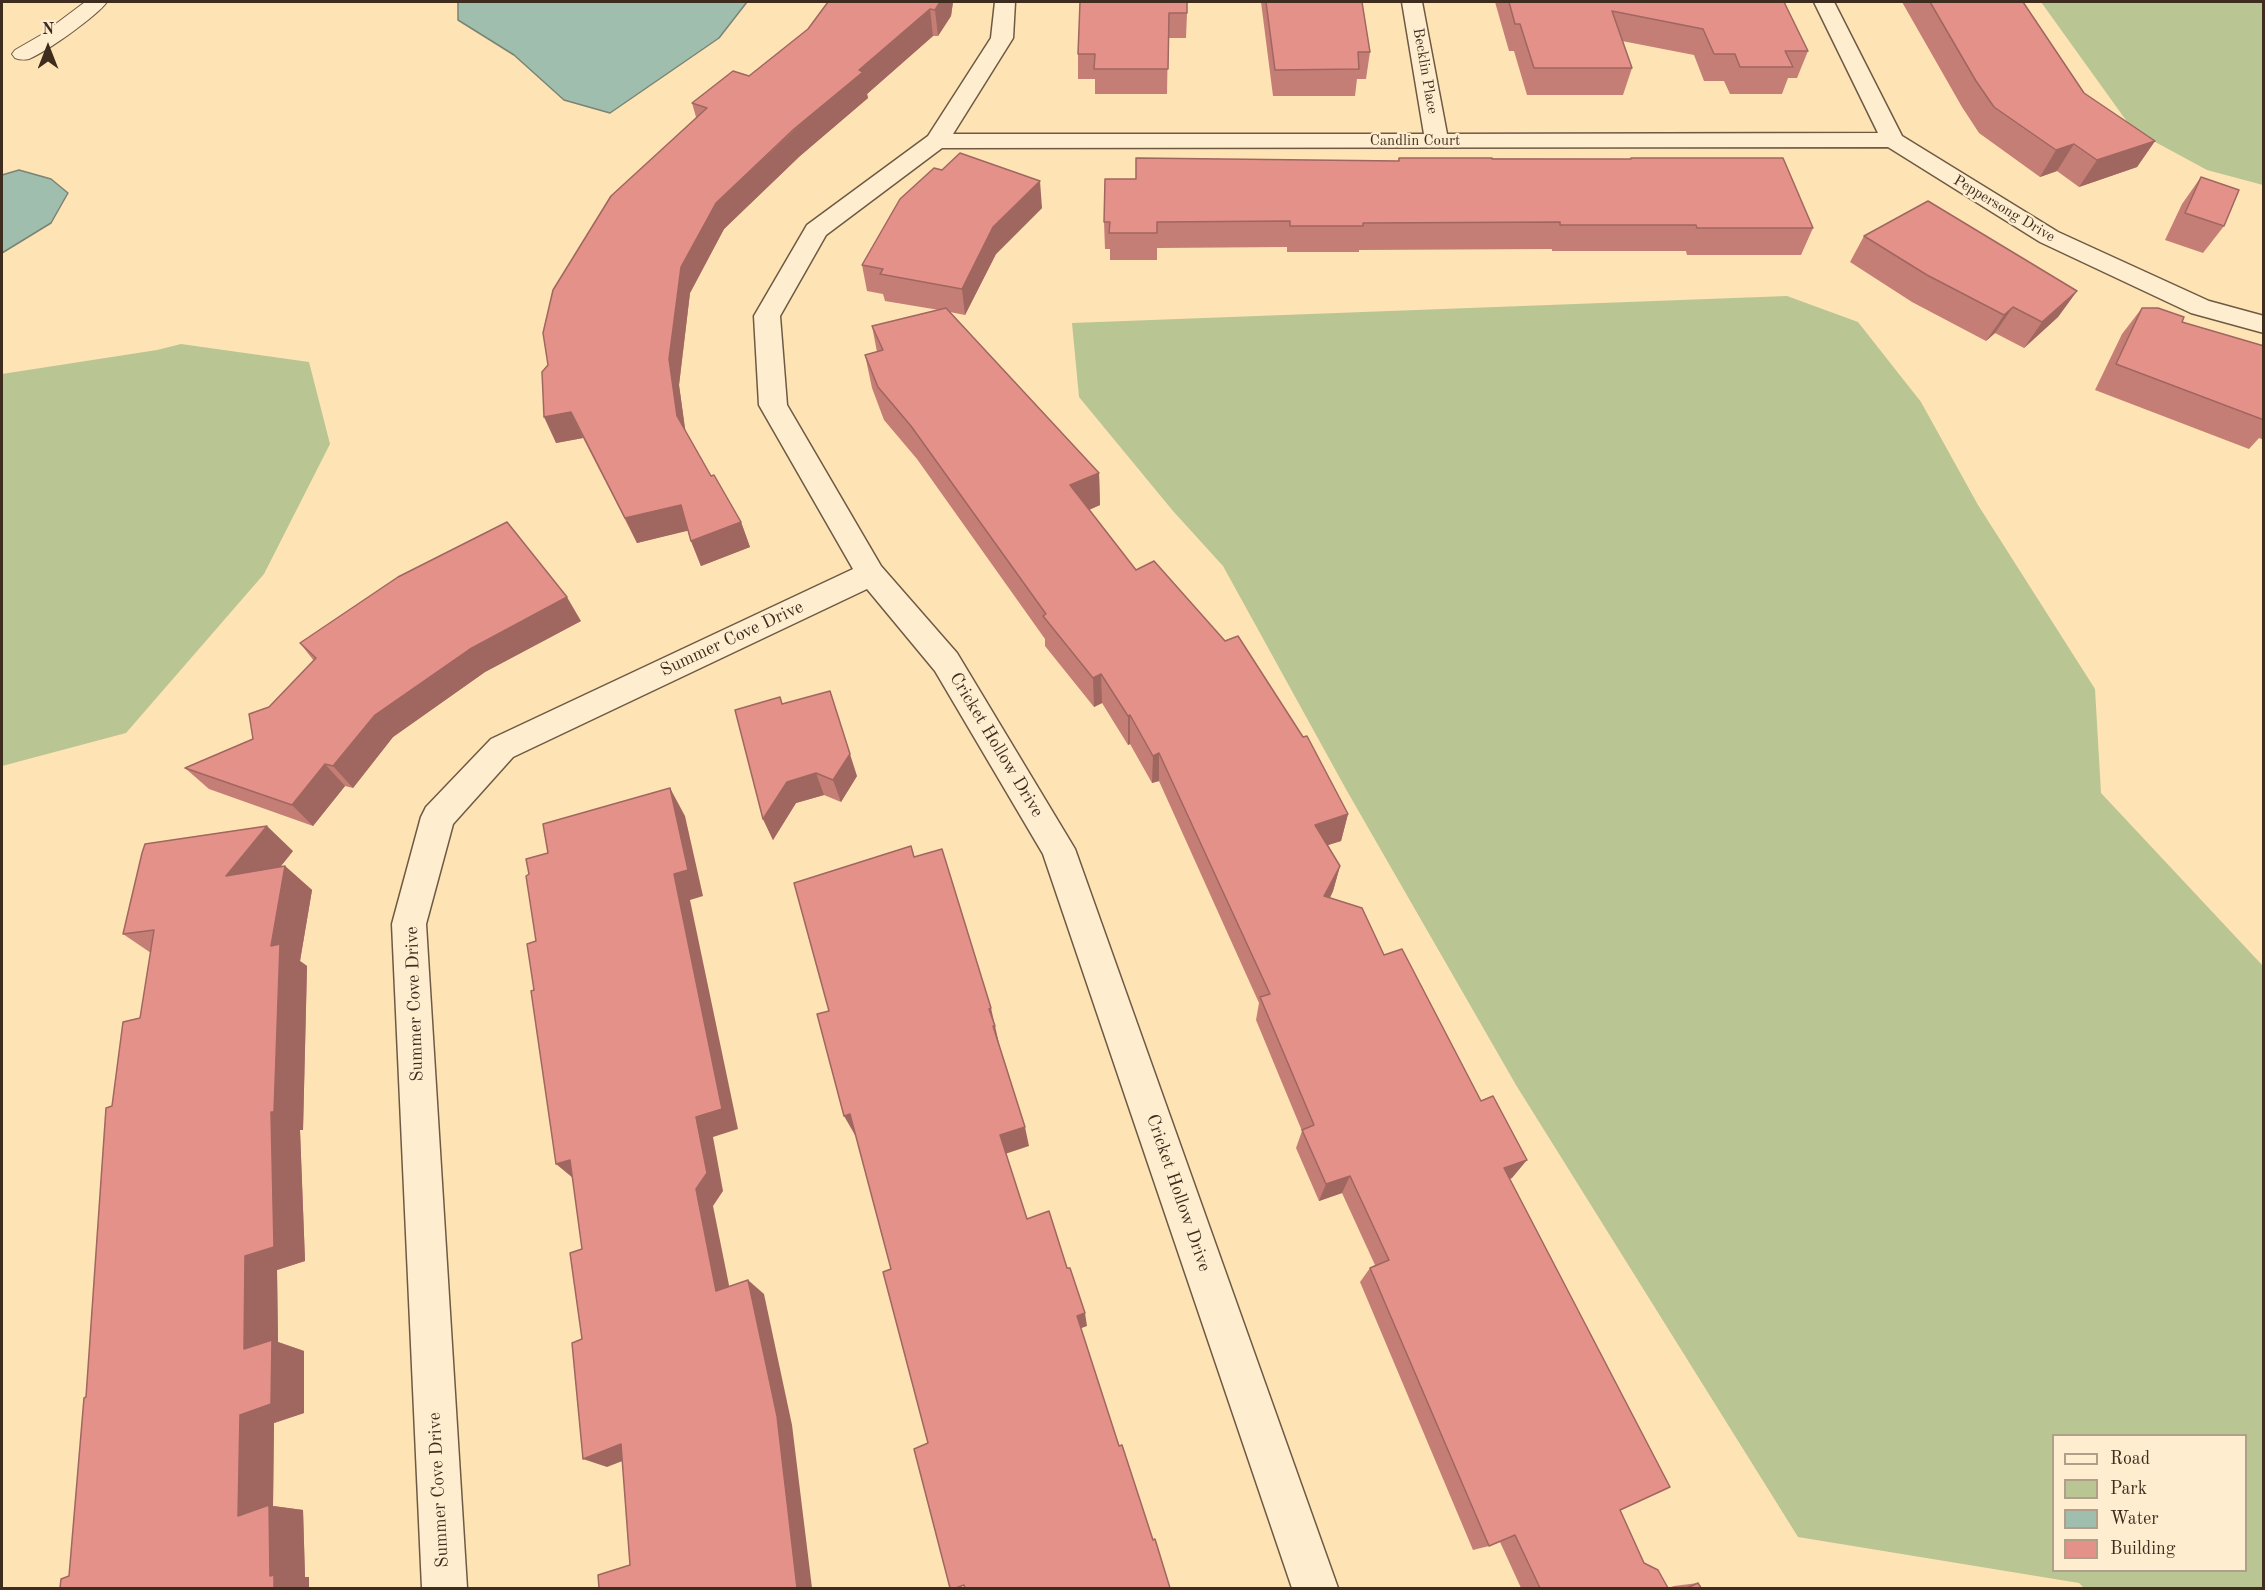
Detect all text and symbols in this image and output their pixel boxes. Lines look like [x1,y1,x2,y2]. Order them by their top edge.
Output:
north arrow [18,18,78,78]
text: N [42,22,54,38]
street label: Becklin Place [1409,27,1441,115]
street label: Candlin Court [1370,132,1460,150]
street label: Peppersong Drive [1950,172,2058,246]
street label: Summer Cove Drive [657,596,807,682]
street label: Cricket Hollow Drive [944,669,1048,821]
street label: Summer Cove Drive [401,926,429,1082]
street label: Cricket Hollow Drive [1141,1112,1215,1274]
street label: Summer Cove Drive [424,1412,454,1568]
legend [2052,1434,2247,1572]
text: Road [2110,1450,2150,1468]
text: Park [2110,1480,2147,1498]
text: Water [2110,1510,2159,1528]
text: Building [2110,1540,2175,1558]

